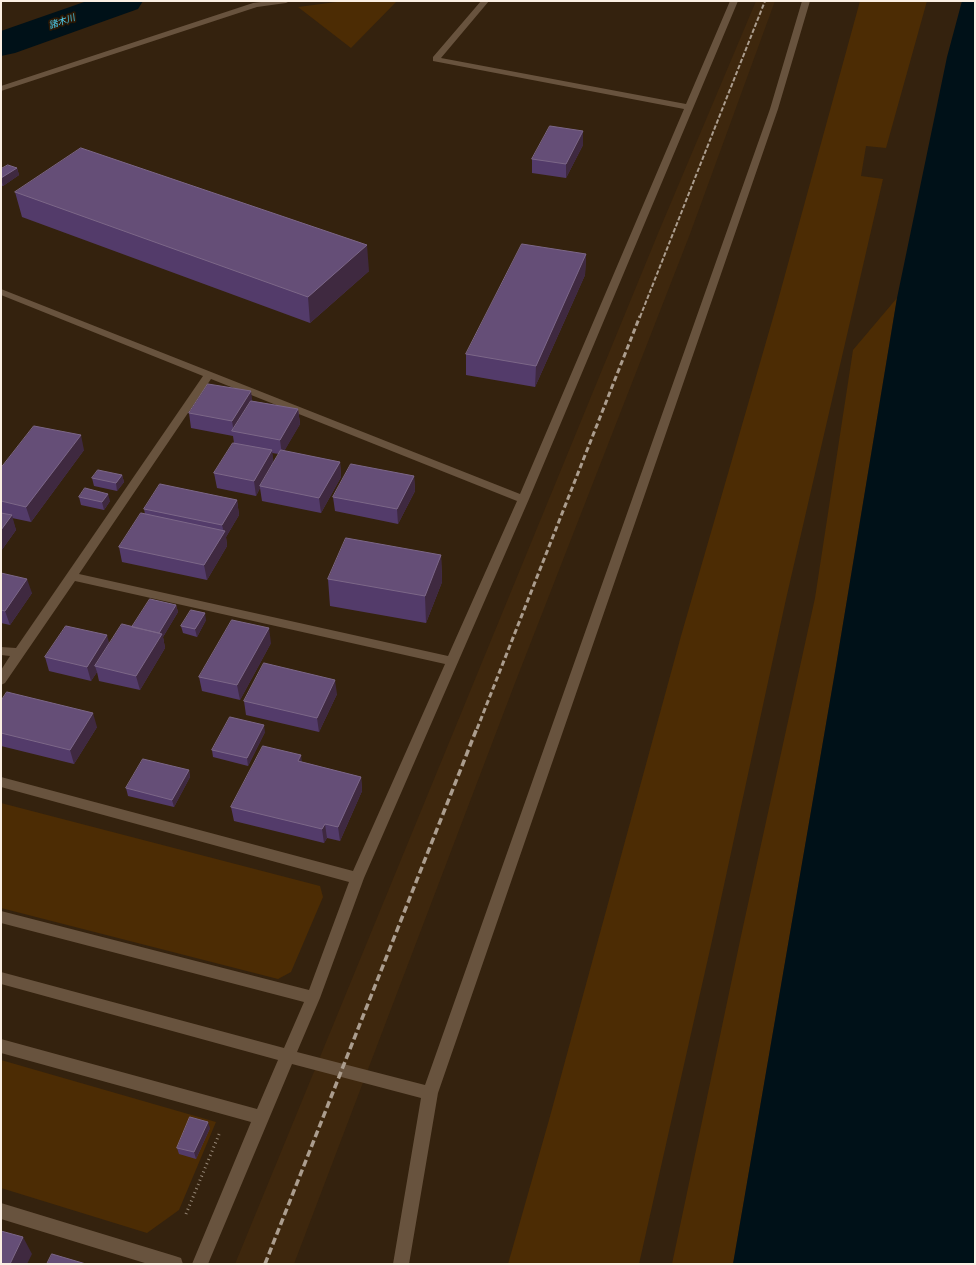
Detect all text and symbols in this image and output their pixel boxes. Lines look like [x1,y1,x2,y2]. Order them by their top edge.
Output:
water label: 諸木川 [47,12,77,32]

